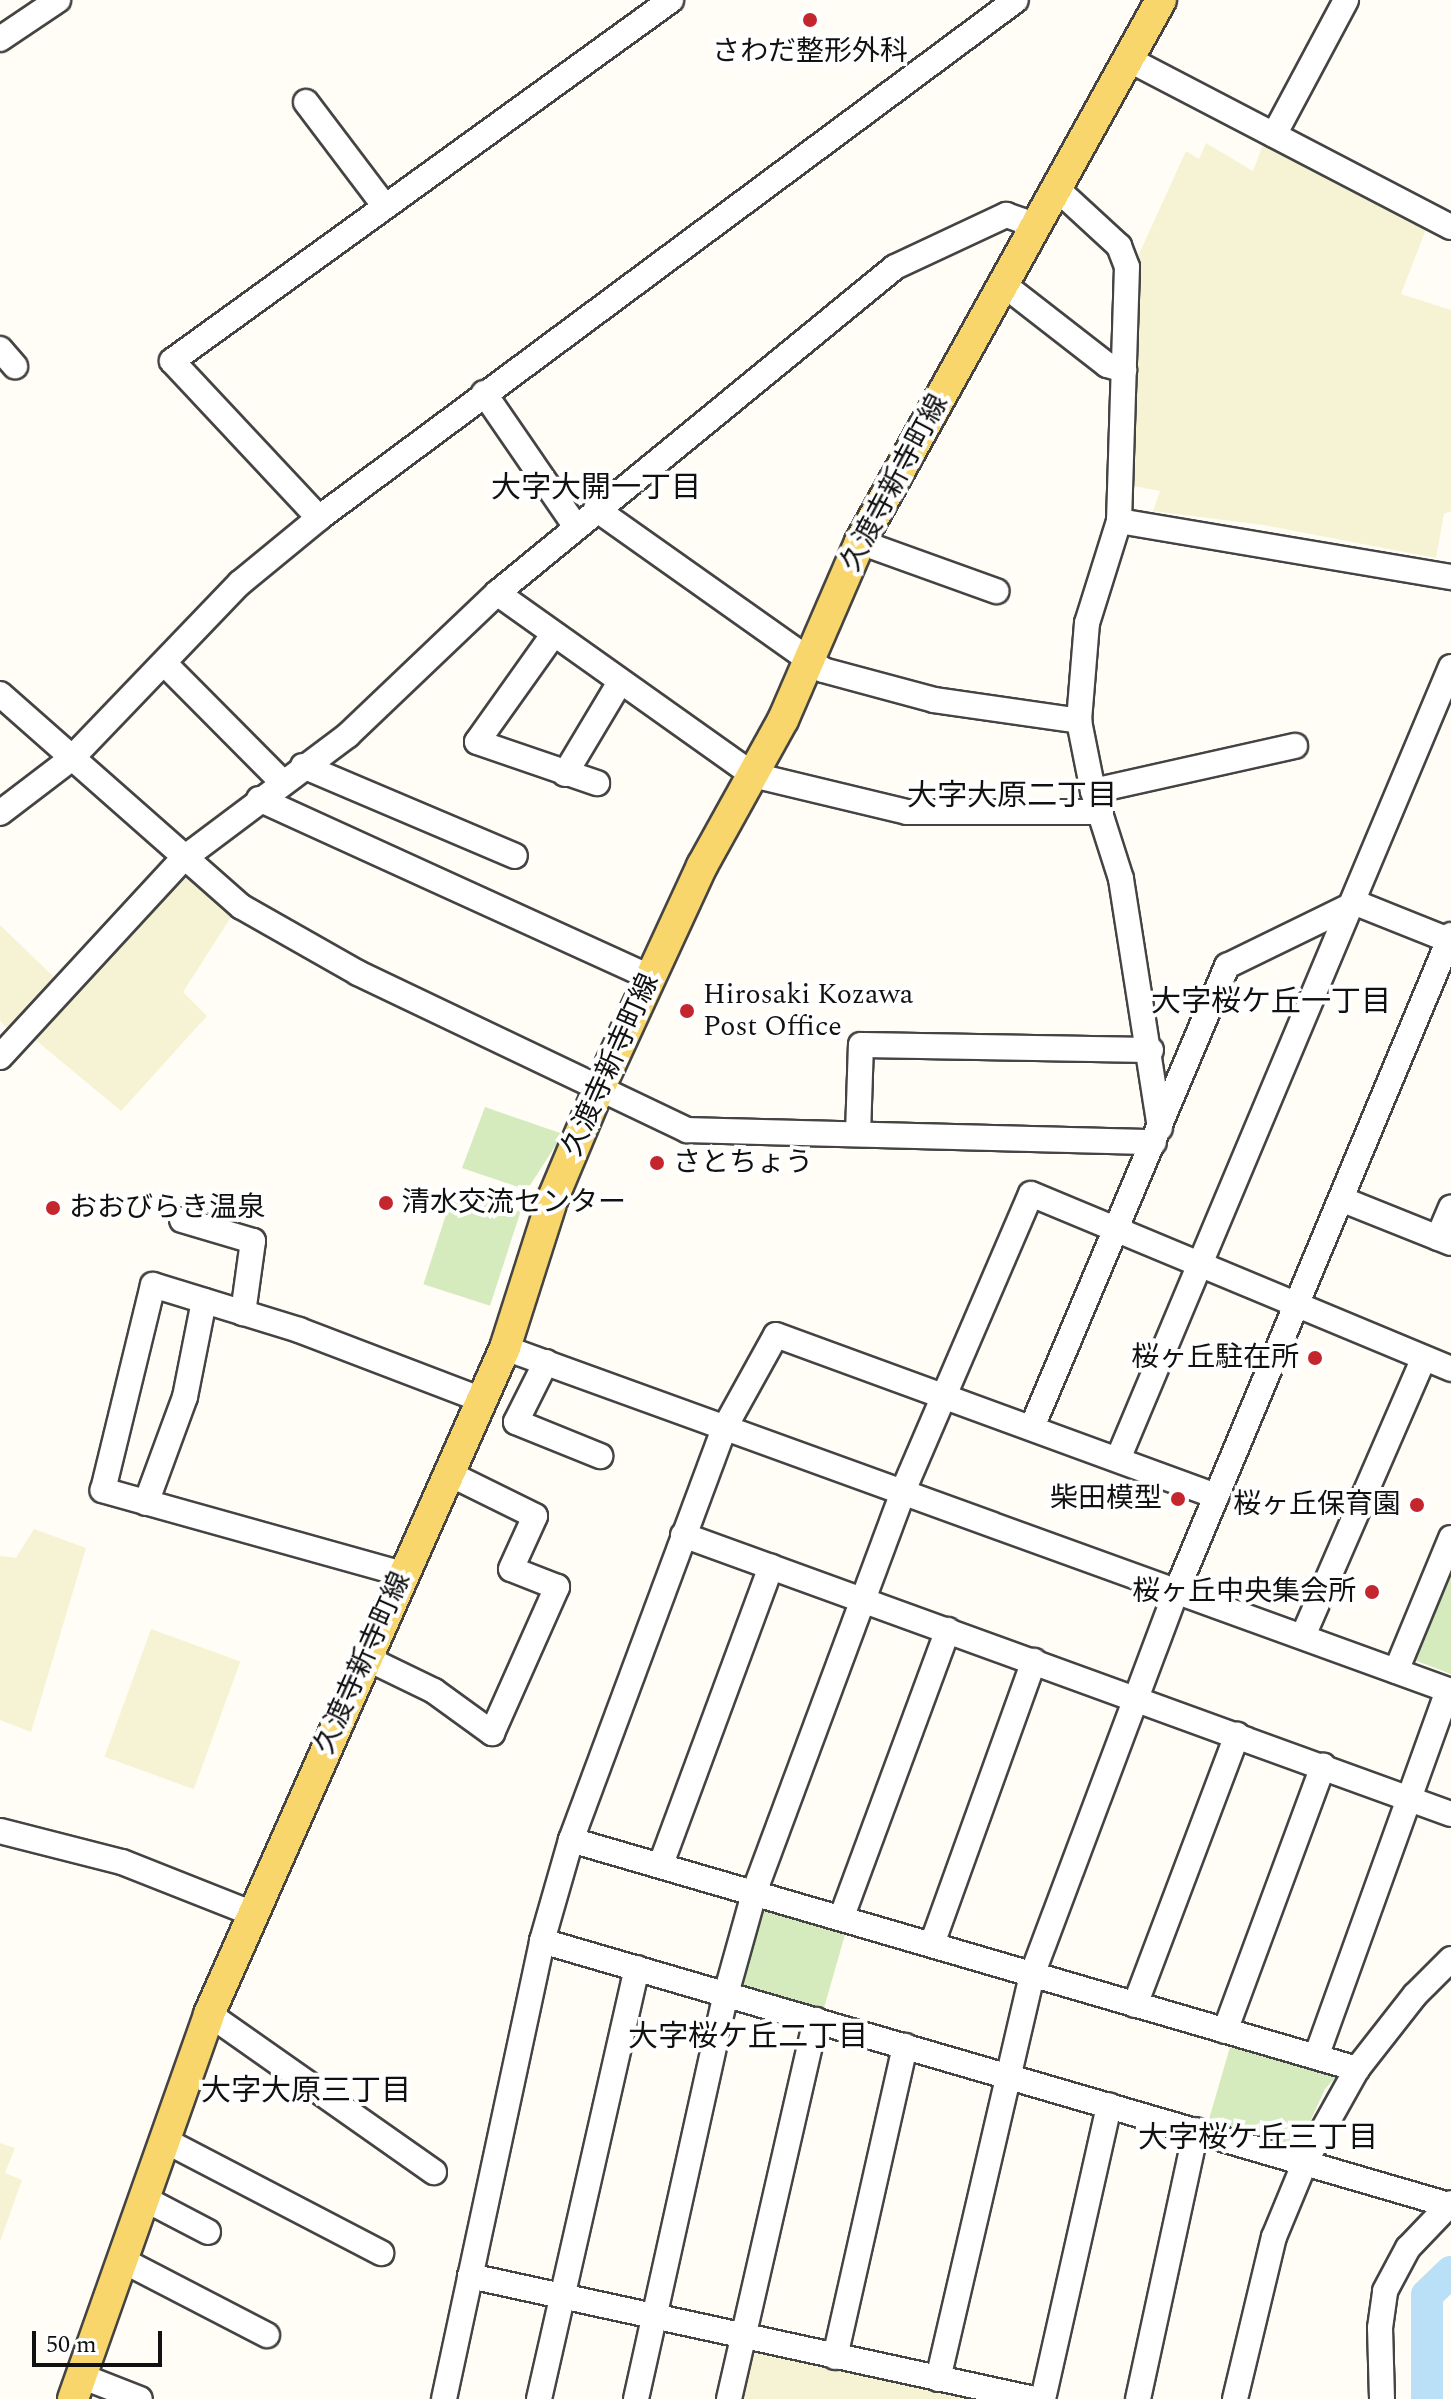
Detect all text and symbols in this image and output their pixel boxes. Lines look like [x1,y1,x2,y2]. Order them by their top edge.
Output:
marker: さわだ整形外科 [799,9,821,31]
place label: さわだ整形外科 [712,35,908,69]
street label: 久渡寺新寺町線 [834,389,956,577]
district label: 大字大開一丁目 [491,470,701,506]
district label: 大字大原二丁目 [907,778,1117,814]
street label: 久渡寺新寺町線 [556,969,666,1161]
place label: Hirosaki Kozawa Post Office [703,978,914,1044]
district label: 大字桜ケ丘一丁目 [1151,984,1391,1020]
marker: Hirosaki Kozawa Post Office [678,1002,696,1020]
place label: さとちょう [673,1146,813,1180]
marker: さとちょう [648,1154,666,1172]
place label: 清水交流センター [402,1186,626,1220]
place label: おおびらき温泉 [69,1191,265,1225]
marker: 清水交流センター [377,1194,395,1212]
marker: おおびらき温泉 [44,1199,62,1217]
place label: 桜ヶ丘駐在所 [1131,1341,1299,1375]
marker: 桜ヶ丘駐在所 [1306,1349,1324,1367]
place label: 柴田模型 [1050,1482,1162,1516]
place label: 桜ヶ丘保育園 [1233,1488,1401,1522]
marker: 柴田模型 [1169,1490,1187,1508]
marker: 桜ヶ丘保育園 [1408,1496,1426,1514]
street label: 久渡寺新寺町線 [308,1567,418,1759]
place label: 桜ヶ丘中央集会所 [1132,1575,1356,1609]
marker: 桜ヶ丘中央集会所 [1363,1583,1381,1601]
district label: 大字桜ケ丘二丁目 [628,2019,868,2055]
district label: 大字大原三丁目 [201,2073,411,2109]
district label: 大字桜ケ丘三丁目 [1138,2120,1378,2156]
scale bar [36,2315,166,2365]
text: 50 m [46,2327,97,2363]

